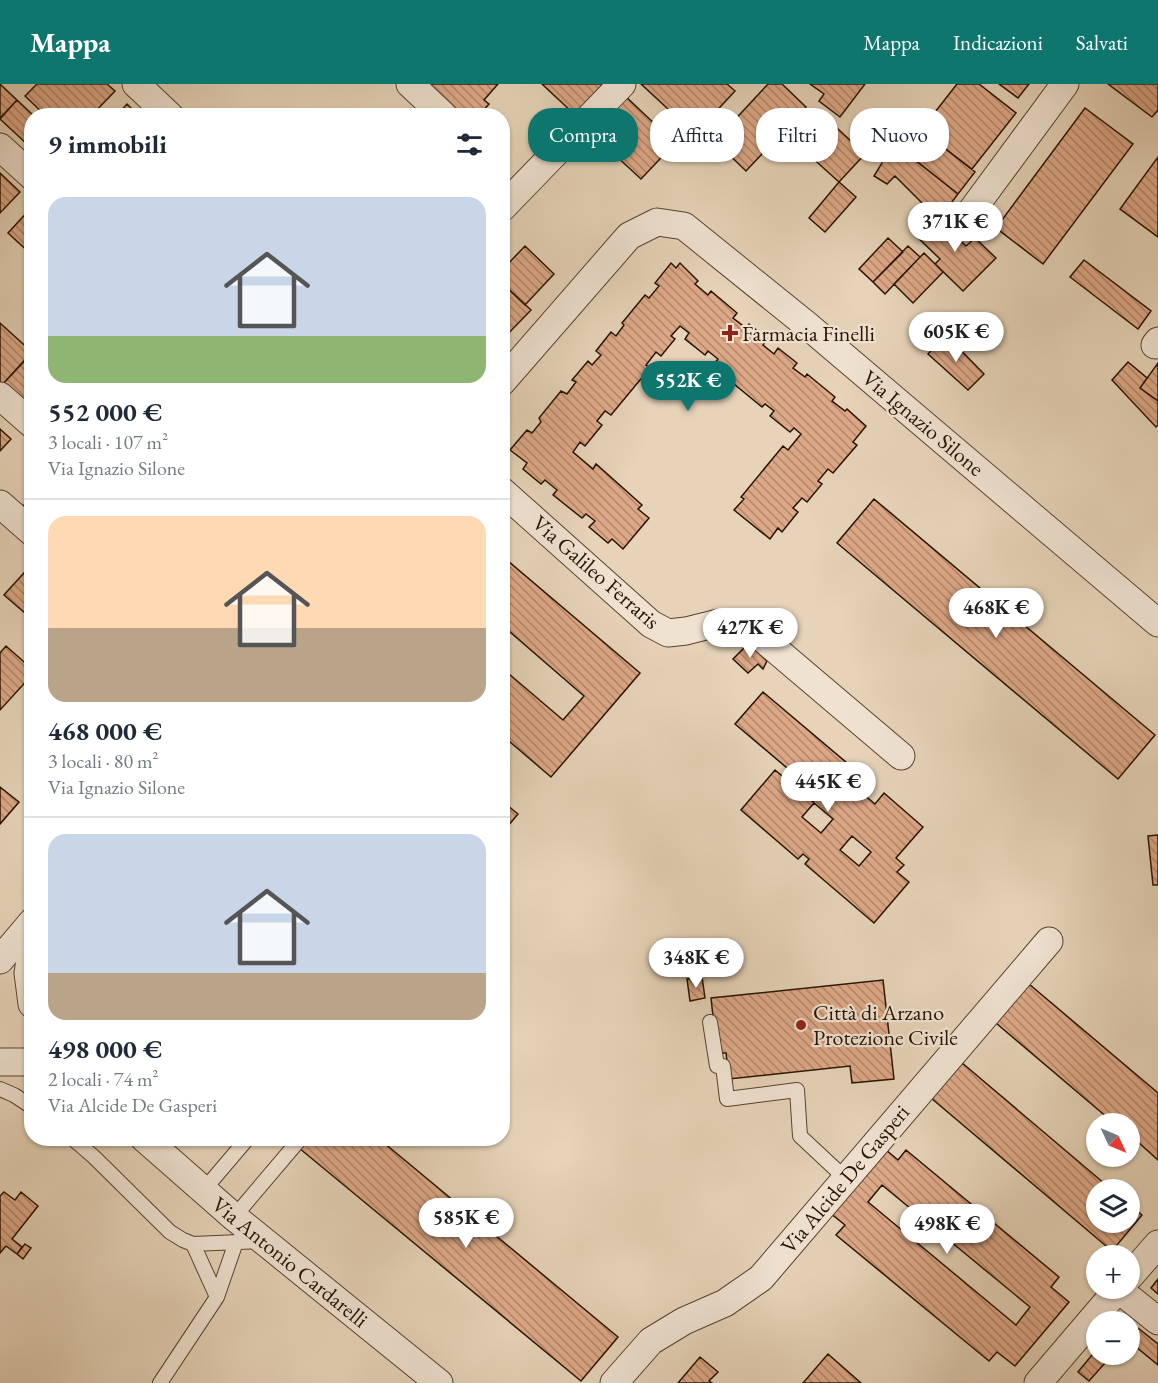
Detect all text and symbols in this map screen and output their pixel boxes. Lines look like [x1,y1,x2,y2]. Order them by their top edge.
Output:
text: Mappa [30,24,110,60]
text: Mappa [863,29,920,56]
text: Indicazioni [953,29,1043,56]
text: Salvati [1076,29,1128,56]
chip: Compra [528,108,638,162]
chip: Affitta [650,108,744,162]
chip: Filtri [756,108,838,162]
chip: Nuovo [850,108,949,162]
text: 9 immobili [48,127,167,161]
icon: filters [453,128,486,161]
pin: 371K € [906,202,1004,253]
text: 371K € [922,208,988,234]
icon: home [213,236,321,344]
pin: 605K € [907,312,1005,363]
text: 605K € [923,318,989,344]
place label: Farmacia Finelli [742,319,875,348]
marker: Farmacia Finelli [723,326,737,340]
pin: 552K € [639,361,737,412]
street label: Via Ignazio Silone [856,363,990,483]
text: 552K € [655,367,721,393]
text: 552 000 € [48,395,162,429]
text: 3 locali · 107 m² [48,429,168,455]
text: Via Ignazio Silone [48,455,185,481]
street label: Via Galileo Ferraris [526,509,666,635]
icon: home [213,555,321,663]
pin: 468K € [947,588,1045,639]
text: 468K € [963,594,1029,620]
pin: 427K € [701,608,799,659]
text: 427K € [717,614,783,640]
text: 468 000 € [48,714,162,748]
text: 3 locali · 80 m² [48,748,159,774]
pin: 445K € [779,762,877,813]
text: 445K € [795,768,861,794]
text: Via Ignazio Silone [48,774,185,800]
icon: home [213,873,321,981]
pin: 348K € [647,938,745,989]
text: 348K € [663,944,729,970]
place label: Città di Arzano Protezione Civile [813,998,958,1052]
marker: Città di Arzano Protezione Civile [794,1018,808,1032]
text: 498 000 € [48,1032,162,1066]
text: 2 locali · 74 m² [48,1066,159,1092]
text: Via Alcide De Gasperi [48,1092,217,1118]
street label: Via Alcide De Gasperi [774,1098,916,1260]
north arrow [1086,1113,1140,1167]
map controls [1086,1113,1140,1365]
button: layers [1086,1179,1140,1233]
street label: Via Antonio Cardarelli [206,1190,374,1334]
pin: 585K € [417,1198,515,1249]
text: 585K € [433,1204,499,1230]
pin: 498K € [898,1204,996,1255]
text: 498K € [914,1210,980,1236]
button: + [1086,1245,1140,1299]
button: − [1086,1311,1140,1365]

